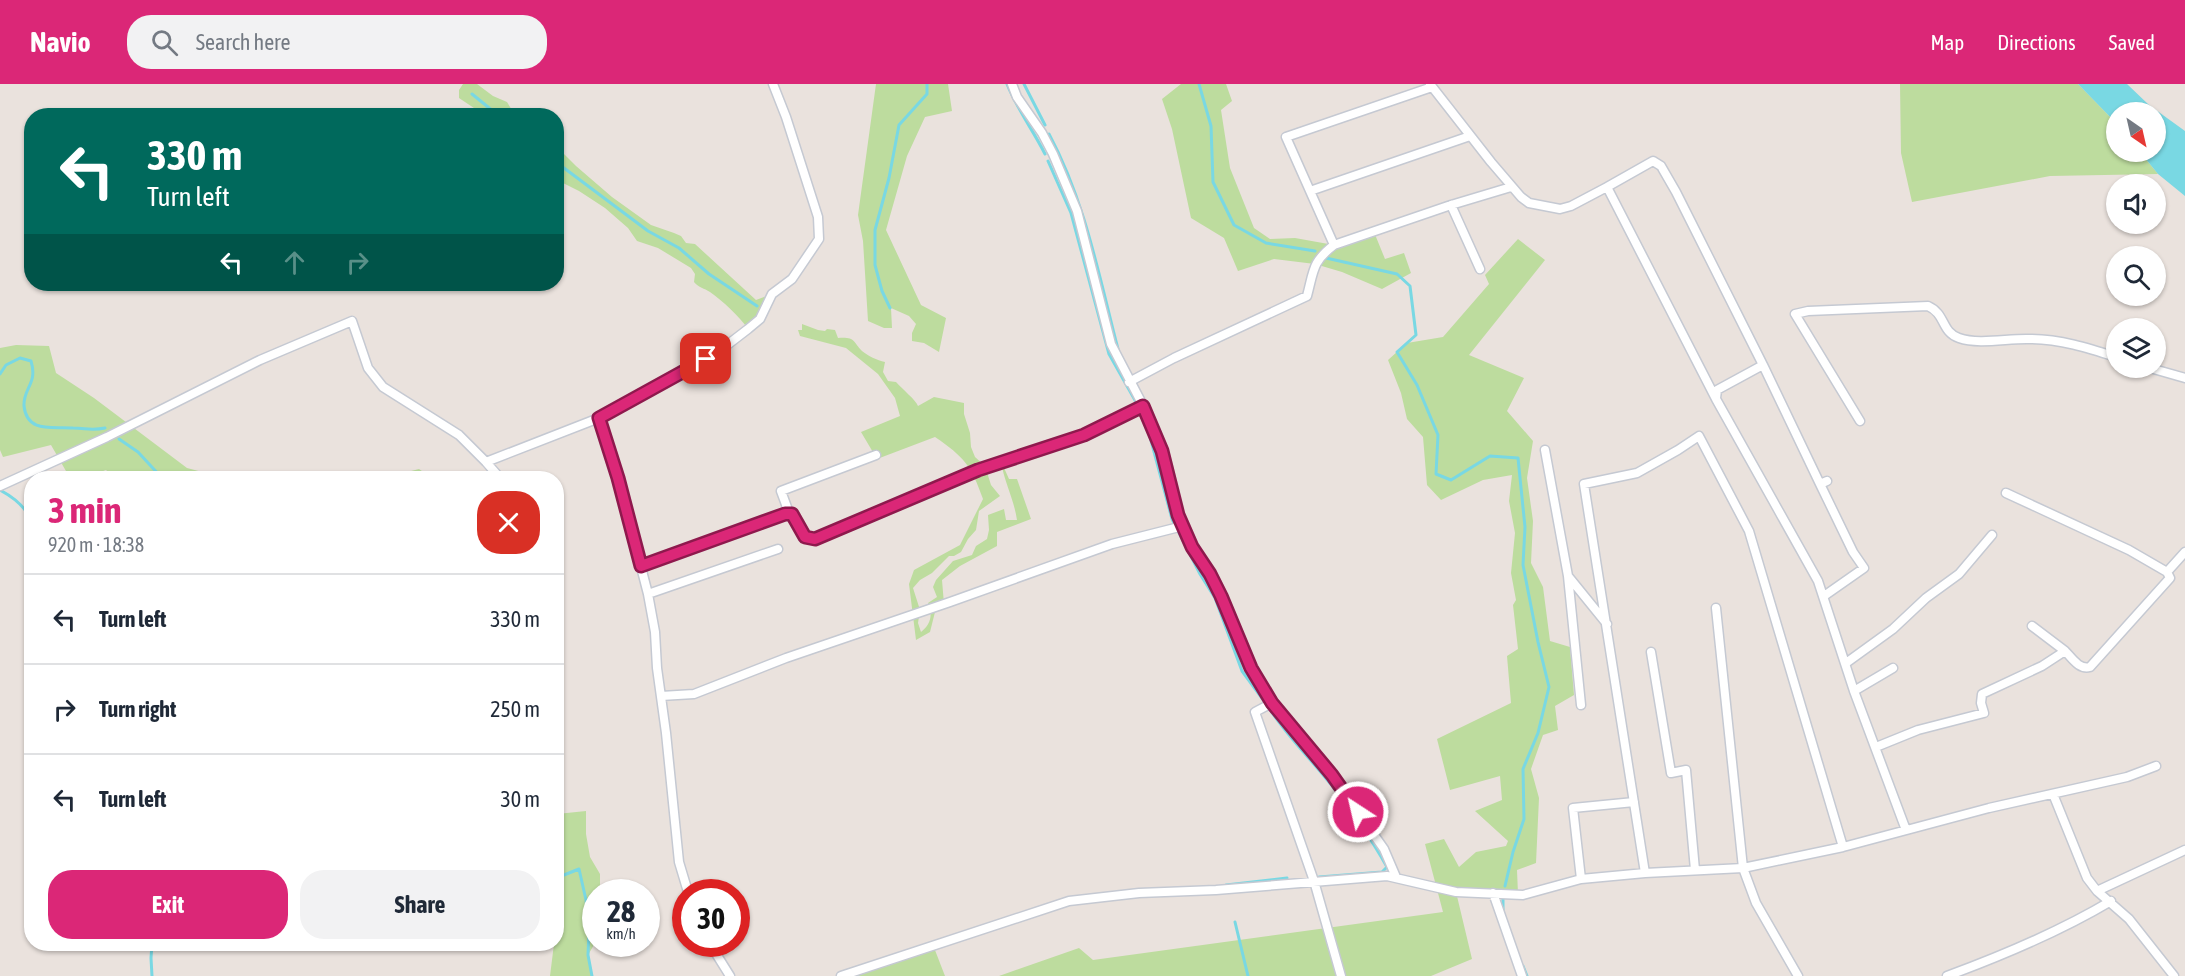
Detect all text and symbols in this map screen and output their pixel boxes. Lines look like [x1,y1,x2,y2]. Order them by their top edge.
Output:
search box [127,15,547,69]
text: Navio [30,26,91,58]
icon: search [148,26,181,59]
text: Search here [196,29,291,55]
text: Map [1930,30,1964,54]
text: Directions [1997,30,2076,54]
text: Saved [2109,30,2155,54]
north arrow [2106,102,2166,162]
map controls [2106,102,2166,378]
text: 330 m [147,131,242,179]
icon: left [48,132,126,210]
button: sound [2106,174,2166,234]
text: Turn left [147,181,230,212]
icon: left [215,246,248,279]
icon: ahead [278,246,311,279]
icon: right [341,246,374,279]
button: search [2106,246,2166,306]
button: layers [2106,318,2166,378]
pin [680,333,731,384]
icon: arrive [689,342,722,375]
text: 3 min [48,489,122,531]
button: close [477,491,540,554]
text: 920 m · 18:38 [48,533,144,556]
icon: left [48,603,81,636]
text: Turn left [99,606,166,632]
text: 330 m [490,606,540,632]
icon: right [48,693,81,726]
text: Turn right [99,696,176,722]
text: 250 m [490,696,540,722]
position arrow [1326,780,1390,844]
icon: left [48,783,81,816]
text: Turn left [99,786,166,812]
text: 30 m [500,786,540,812]
button: Exit [48,870,288,939]
button: Share [300,870,540,939]
speed limit sign: 30 [672,879,750,957]
text: 28 [607,894,635,928]
text: km/h [606,925,636,942]

